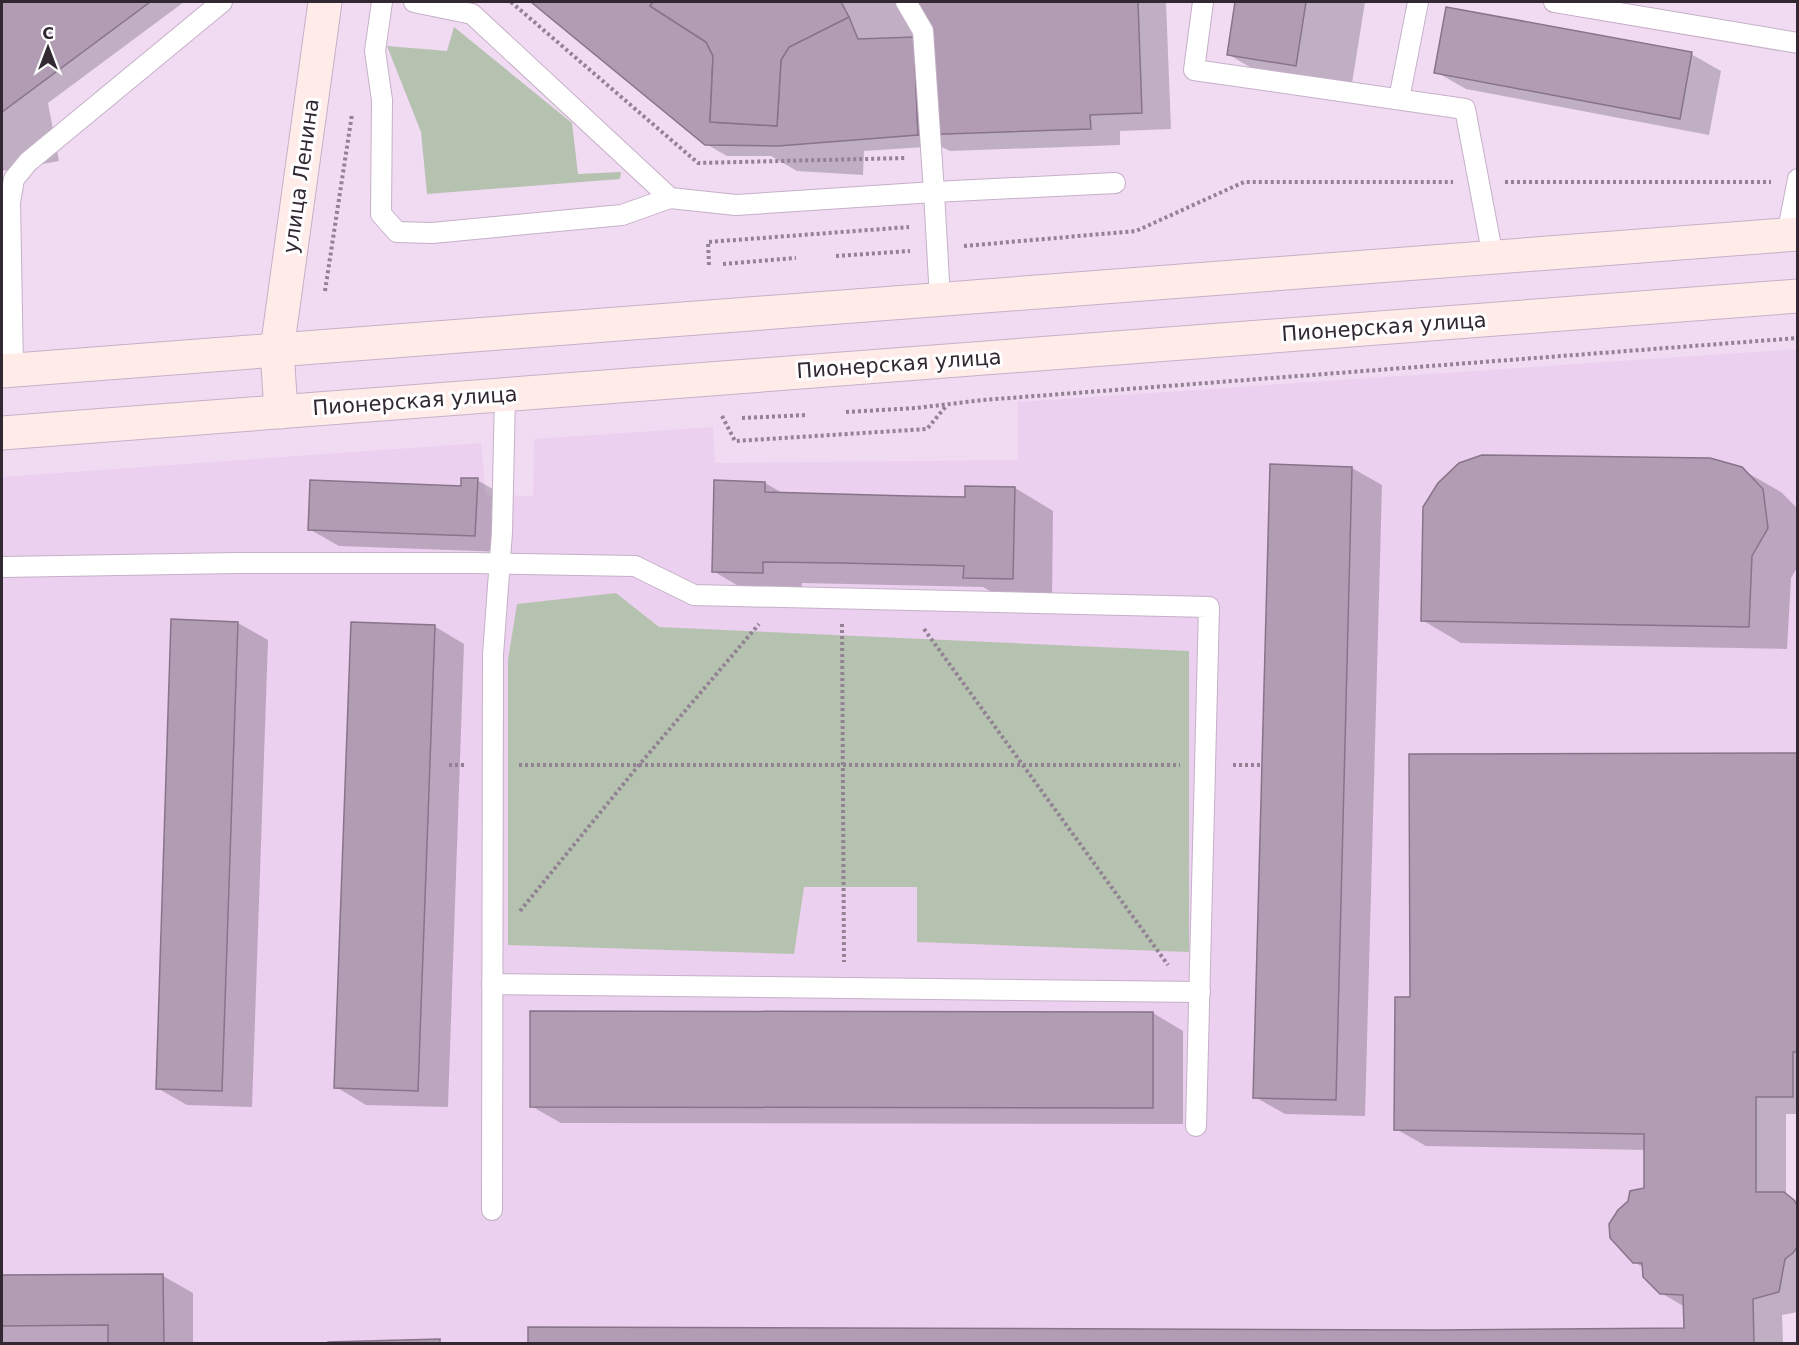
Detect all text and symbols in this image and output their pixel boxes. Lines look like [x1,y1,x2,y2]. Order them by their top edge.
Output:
north arrow [18,18,78,78]
text: С [42,24,54,43]
street label: улица Ленина [278,97,324,255]
street label: Пионерская улица [1281,308,1487,346]
street label: Пионерская улица [796,345,1002,383]
street label: Пионерская улица [312,382,518,420]

